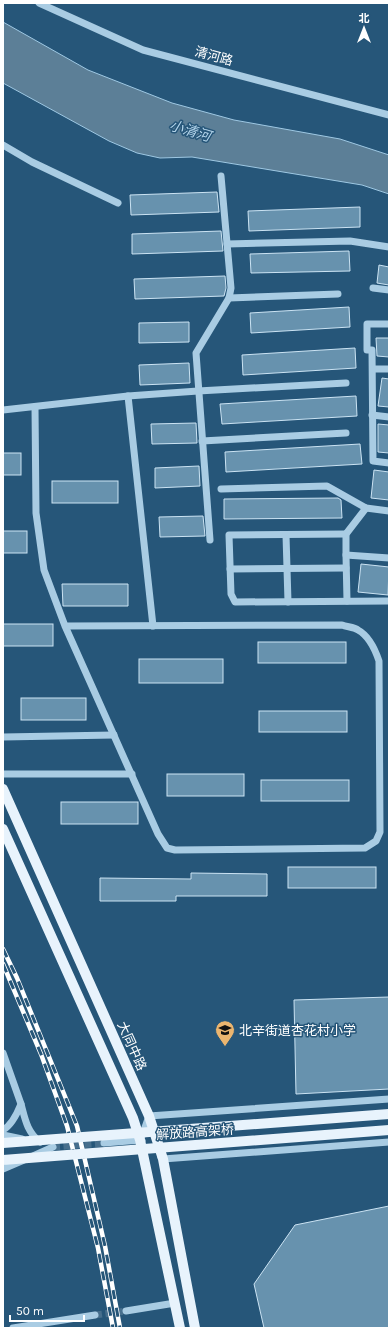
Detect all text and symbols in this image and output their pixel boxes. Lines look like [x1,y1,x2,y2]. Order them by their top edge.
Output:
north arrow [344,8,384,48]
text: 北 [359,12,370,25]
street label: 清河路 [193,44,235,68]
water label: 小清河 [167,117,215,146]
street label: 大同中路 [115,1019,149,1073]
school or university icon: 北辛街道杏花村小学 [214,1019,236,1047]
place label: 北辛街道杏花村小学 [239,1023,356,1038]
street label: 解放路高架桥 [156,1122,234,1142]
scale bar [10,1297,84,1323]
text: 50 m [16,1304,44,1318]

